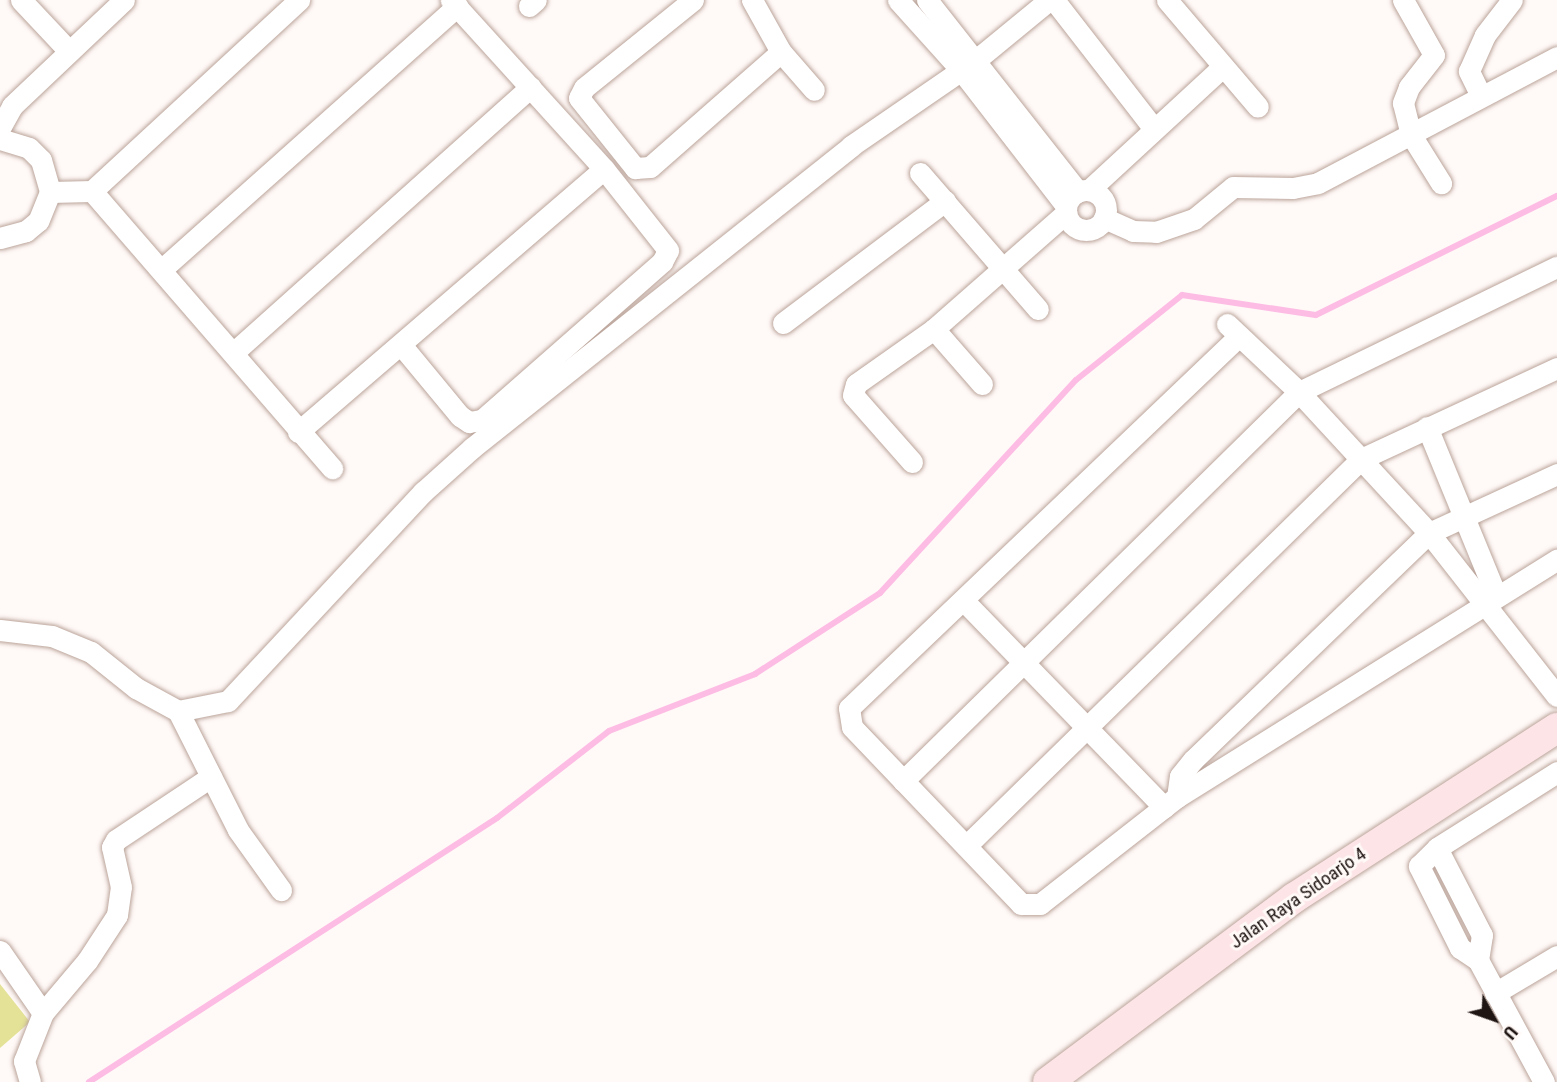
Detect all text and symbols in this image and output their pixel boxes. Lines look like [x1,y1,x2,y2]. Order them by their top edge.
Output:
street label: Jalan Raya Sidoarjo 4 [1225,842,1371,954]
north arrow [1459,984,1529,1054]
text: U [1498,1021,1523,1044]

